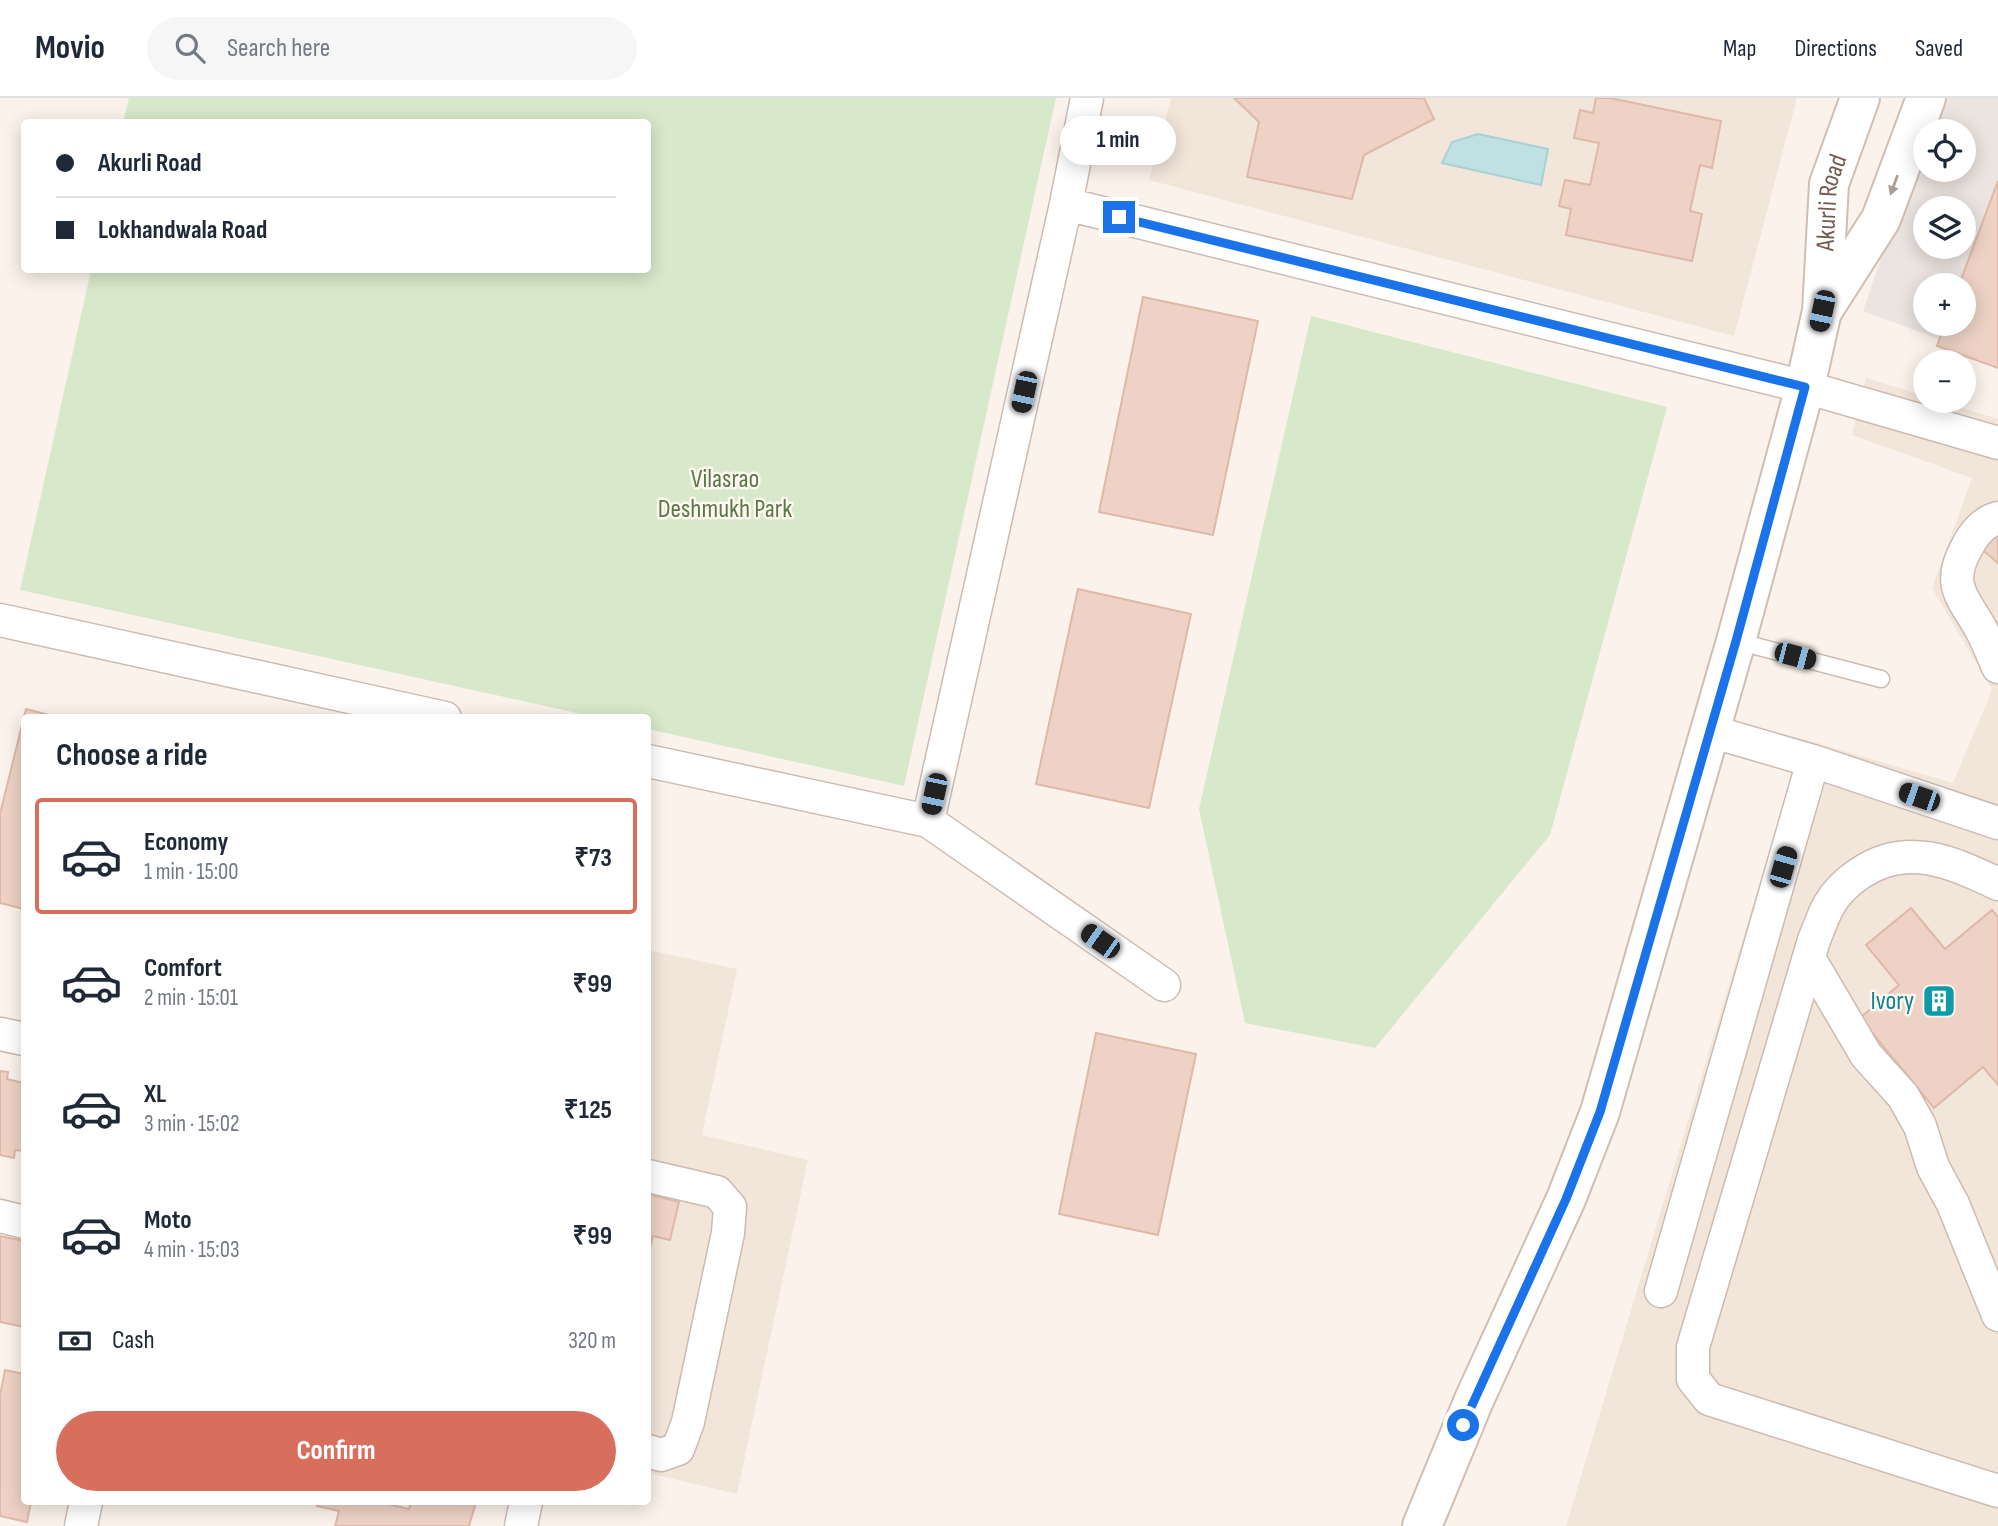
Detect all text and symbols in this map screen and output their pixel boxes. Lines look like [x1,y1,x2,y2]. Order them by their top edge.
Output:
search box [147,17,637,80]
text: Movio [35,28,105,68]
icon: search [171,29,209,67]
text: Search here [227,33,330,64]
text: Map [1723,34,1756,63]
text: Directions [1794,34,1877,63]
text: Saved [1915,34,1963,63]
callout: 1 min [1061,116,1177,164]
map controls [1913,119,1976,413]
button: locate [1913,119,1976,182]
text: 1 min [1097,126,1139,154]
text: Akurli Road [98,148,202,179]
street label: Akurli Road [1810,150,1854,253]
one-way arrow [1888,175,1899,196]
button: layers [1913,196,1976,259]
route end [1103,201,1135,233]
text: Lokhandwala Road [98,215,267,246]
button: + [1913,273,1976,336]
car [1808,288,1837,334]
button: − [1913,350,1976,413]
car [1010,369,1039,415]
park label: Vilasrao Deshmukh Park [658,464,792,525]
car [1772,640,1819,672]
text: Choose a ride [56,736,208,775]
car [920,771,949,817]
car [1896,780,1943,814]
icon: car [60,825,123,888]
text: Economy [144,827,228,858]
text: ₹73 [574,843,612,874]
car [1768,844,1799,890]
text: 1 min · 15:00 [144,858,239,886]
car [1077,920,1124,962]
icon: car [60,951,123,1014]
text: Comfort [144,953,222,984]
text: ₹99 [572,969,612,1000]
building icon: Ivory [1920,982,1958,1020]
text: 2 min · 15:01 [144,984,238,1012]
place label: Ivory [1870,986,1914,1017]
icon: car [60,1077,123,1140]
text: XL [144,1079,166,1110]
text: ₹125 [564,1095,612,1126]
text: 3 min · 15:02 [144,1110,239,1138]
icon: car [60,1203,123,1266]
text: Moto [144,1205,192,1236]
text: ₹99 [572,1221,612,1252]
text: 4 min · 15:03 [144,1236,240,1264]
icon: cash [56,1322,94,1360]
text: Cash [112,1325,155,1356]
text: 320 m [568,1327,616,1355]
route start [1447,1409,1479,1441]
button: Confirm [56,1411,616,1491]

